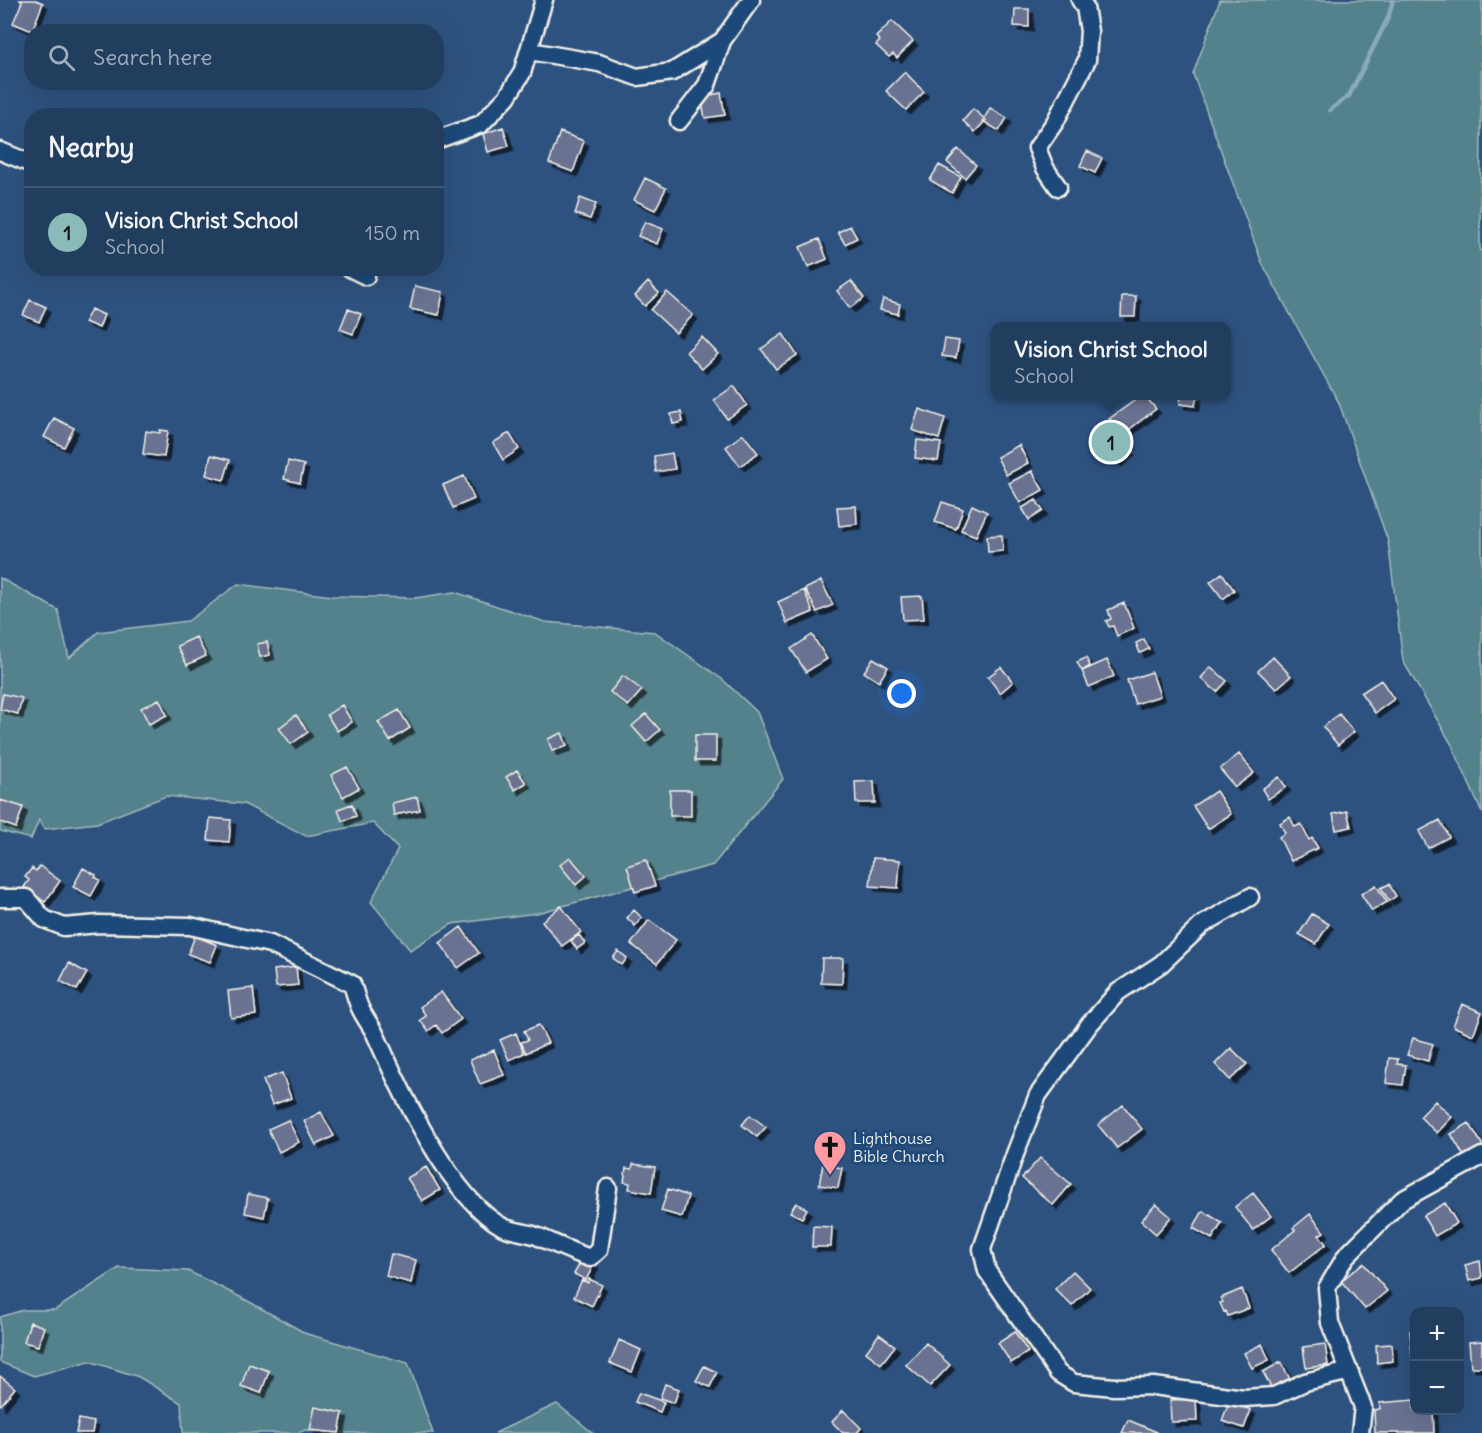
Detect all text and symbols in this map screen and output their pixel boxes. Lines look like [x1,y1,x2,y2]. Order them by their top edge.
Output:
search box [24,24,444,90]
icon: search [45,41,78,74]
text: Search here [93,43,212,71]
text: Nearby [48,131,134,164]
text: Vision Christ School [105,206,298,234]
text: 1 [64,220,71,245]
text: 150 m [365,220,420,245]
text: School [105,234,165,259]
popup [991,322,1231,400]
text: Vision Christ School [1014,335,1208,363]
text: School [1014,363,1074,388]
pin: 1 [1092,420,1130,464]
your location [887,679,916,708]
place label: Lighthouse Bible Church [853,1128,945,1166]
church icon: Lighthouse Bible Church [812,1129,848,1176]
map controls [1410,1307,1464,1415]
button: + [1410,1307,1464,1361]
button: − [1410,1361,1464,1415]

